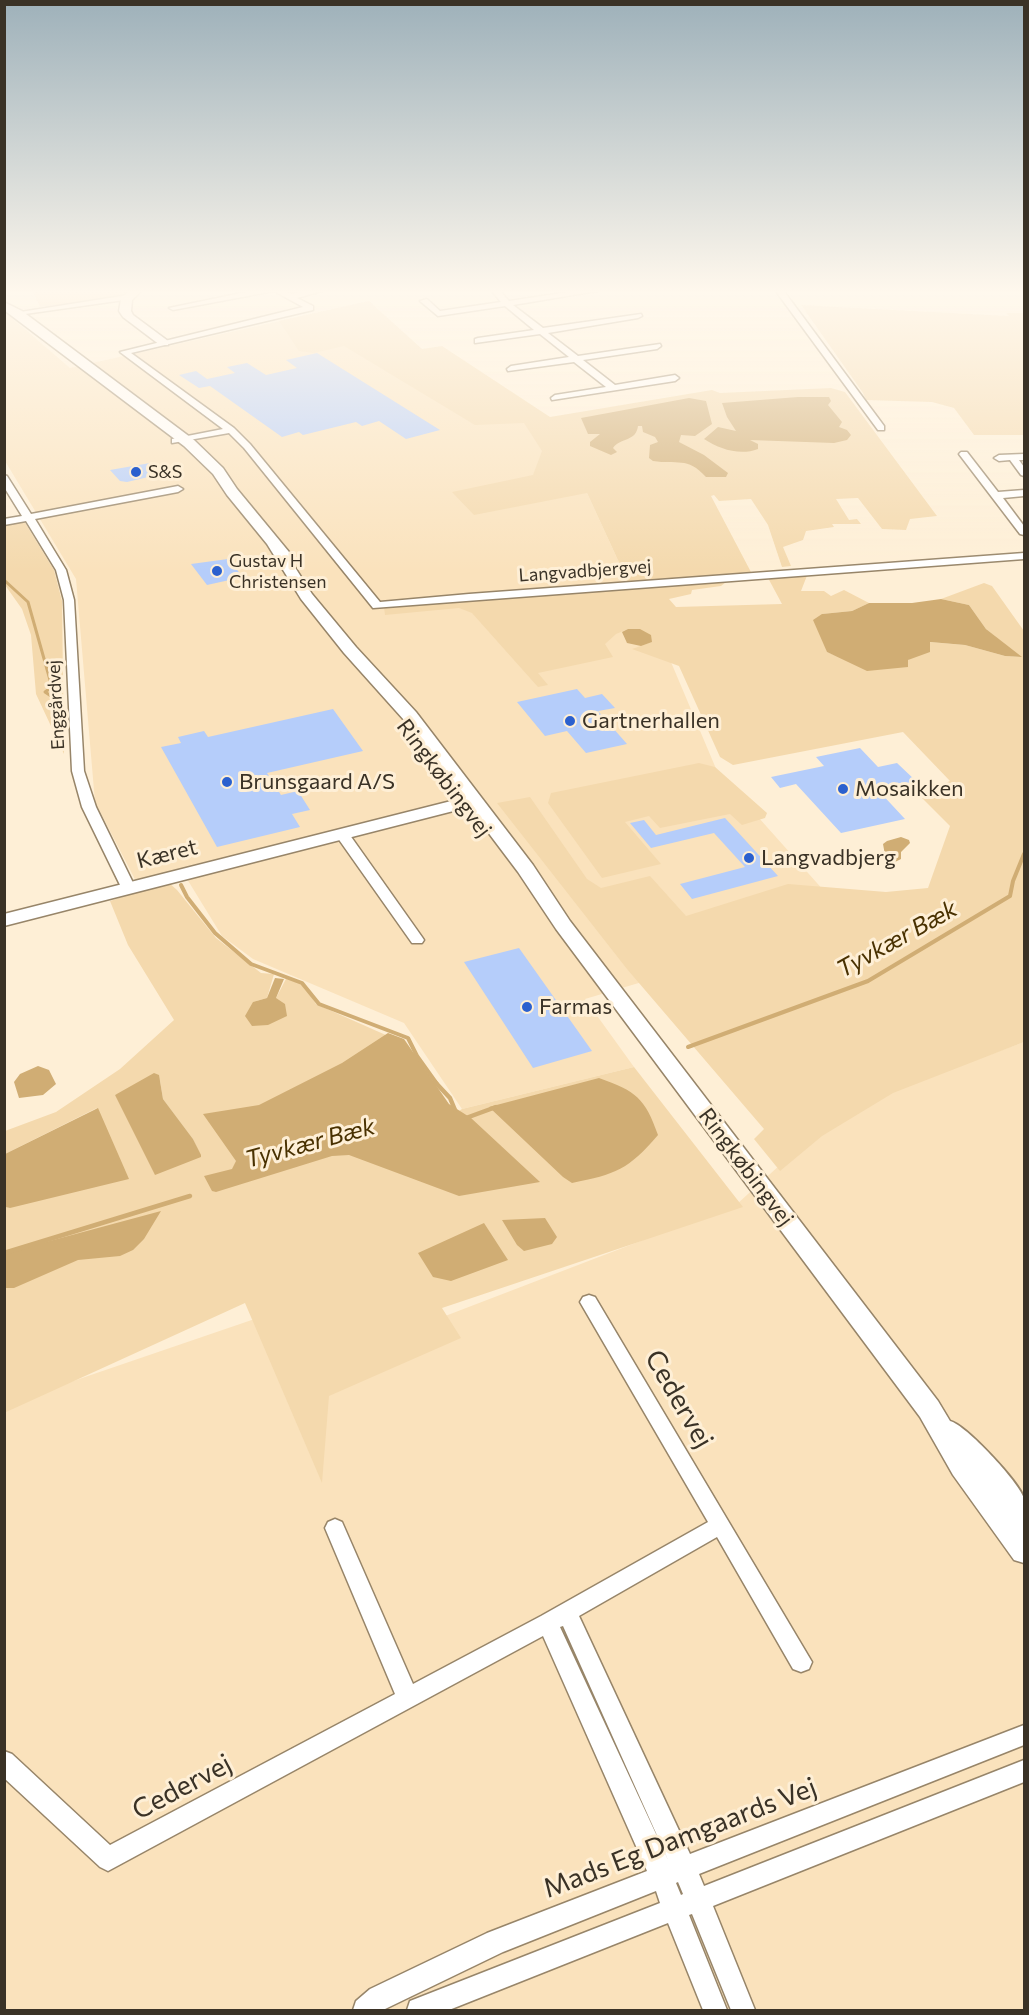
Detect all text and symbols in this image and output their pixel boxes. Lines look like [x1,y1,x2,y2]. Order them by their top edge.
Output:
place label: S&S [148,461,182,483]
marker: S&S [129,465,143,479]
place label: Gustav H Christensen [229,550,327,592]
street label: Langvadbjergvej [518,556,652,586]
marker: Gustav H Christensen [210,564,224,578]
street label: Enggårdvej [43,660,69,750]
place label: Gartnerhallen [582,708,720,734]
street label: Ringkøbingvej [391,714,497,842]
marker: Gartnerhallen [563,714,577,728]
place label: Brunsgaard A/S [239,769,395,795]
marker: Brunsgaard A/S [220,775,234,789]
place label: Mosaikken [855,776,964,802]
marker: Mosaikken [836,782,850,796]
street label: Kæret [134,834,200,874]
place label: Langvadbjerg [761,845,896,871]
marker: Langvadbjerg [742,851,756,865]
water label: Tyvkær Bæk [832,894,962,984]
place label: Farmas [539,994,612,1020]
marker: Farmas [520,1000,534,1014]
street label: Ringkøbingvej [693,1103,799,1231]
water label: Tyvkær Bæk [242,1112,378,1174]
street label: Cedervej [638,1344,720,1454]
street label: Cedervej [127,1747,237,1827]
street label: Mads Eg Damgaards Vej [539,1771,821,1905]

